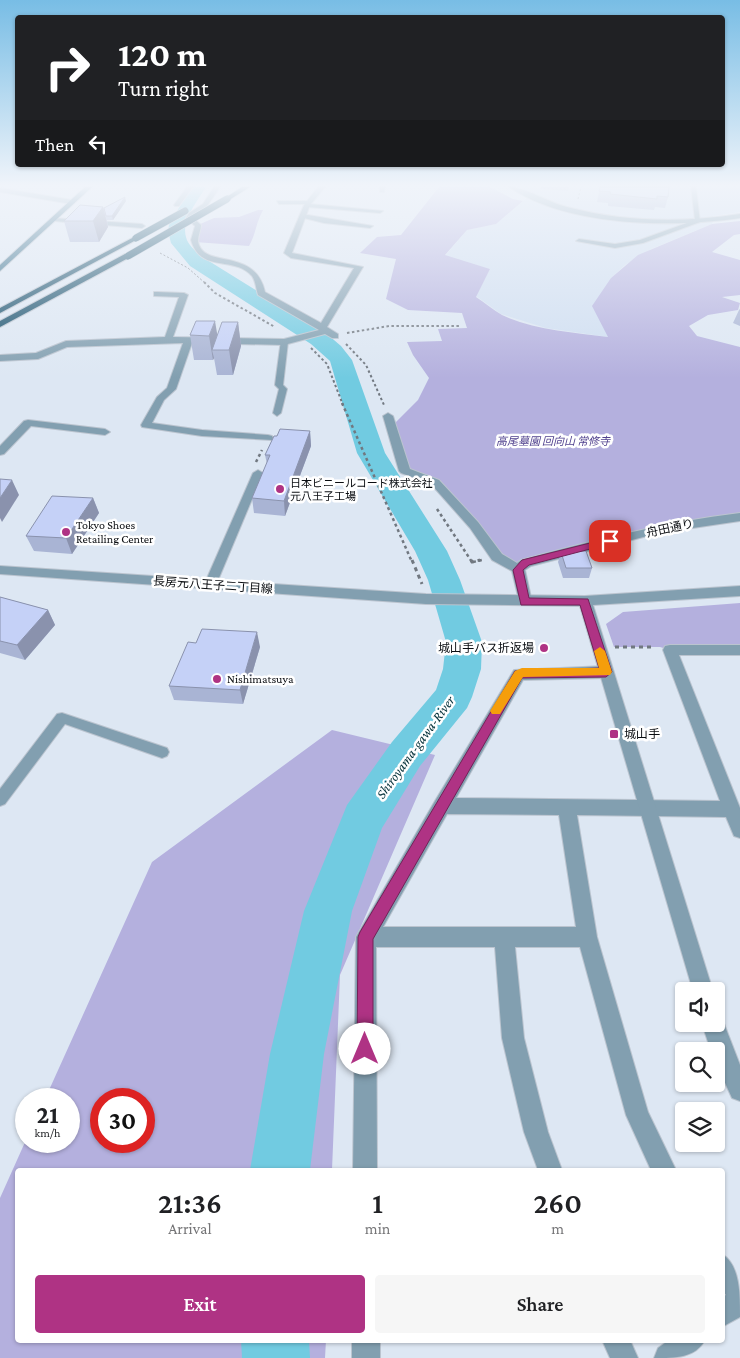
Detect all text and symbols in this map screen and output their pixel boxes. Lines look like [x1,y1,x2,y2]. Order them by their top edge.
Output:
icon: right [35,35,100,100]
text: 120 m [118,35,207,74]
text: Turn right [118,76,209,101]
icon: left [84,130,112,158]
text: Then [35,134,74,155]
park label: 高尾墓園 回向山 常修寺 [496,435,611,447]
place label: 日本ビニールコード株式会社 元八王子工場 [290,477,433,502]
marker: 日本ビニールコード株式会社 元八王子工場 [274,483,286,495]
street label: 舟田通り [645,516,695,540]
place label: Tokyo Shoes Retailing Center [76,518,154,546]
pin [589,520,631,562]
marker: Tokyo Shoes Retailing Center [60,526,72,538]
icon: arrive [596,527,624,555]
street label: 長房元八王子二丁目線 [153,574,273,596]
place label: 城山手バス折返場 [438,641,534,655]
marker: 城山手バス折返場 [538,642,550,654]
place label: Nishimatsuya [227,672,294,686]
marker: Nishimatsuya [211,673,223,685]
water label: Shiroyama-gawa-River [372,692,458,801]
place label: 城山手 [624,727,660,741]
marker: 城山手 [608,728,620,740]
map controls [675,982,725,1152]
button: sound [675,982,725,1032]
position arrow [338,1022,390,1074]
button: search [675,1042,725,1092]
speed limit sign: 30 [90,1088,155,1153]
text: 21 [36,1101,59,1128]
button: layers [675,1102,725,1152]
text: km/h [35,1126,60,1140]
text: 21:36 [158,1186,222,1219]
text: 1 [372,1186,383,1219]
text: 260 [533,1186,582,1219]
text: Arrival [168,1220,212,1237]
text: min [365,1220,390,1237]
text: m [551,1220,564,1237]
button: Exit [35,1275,365,1333]
button: Share [375,1275,705,1333]

